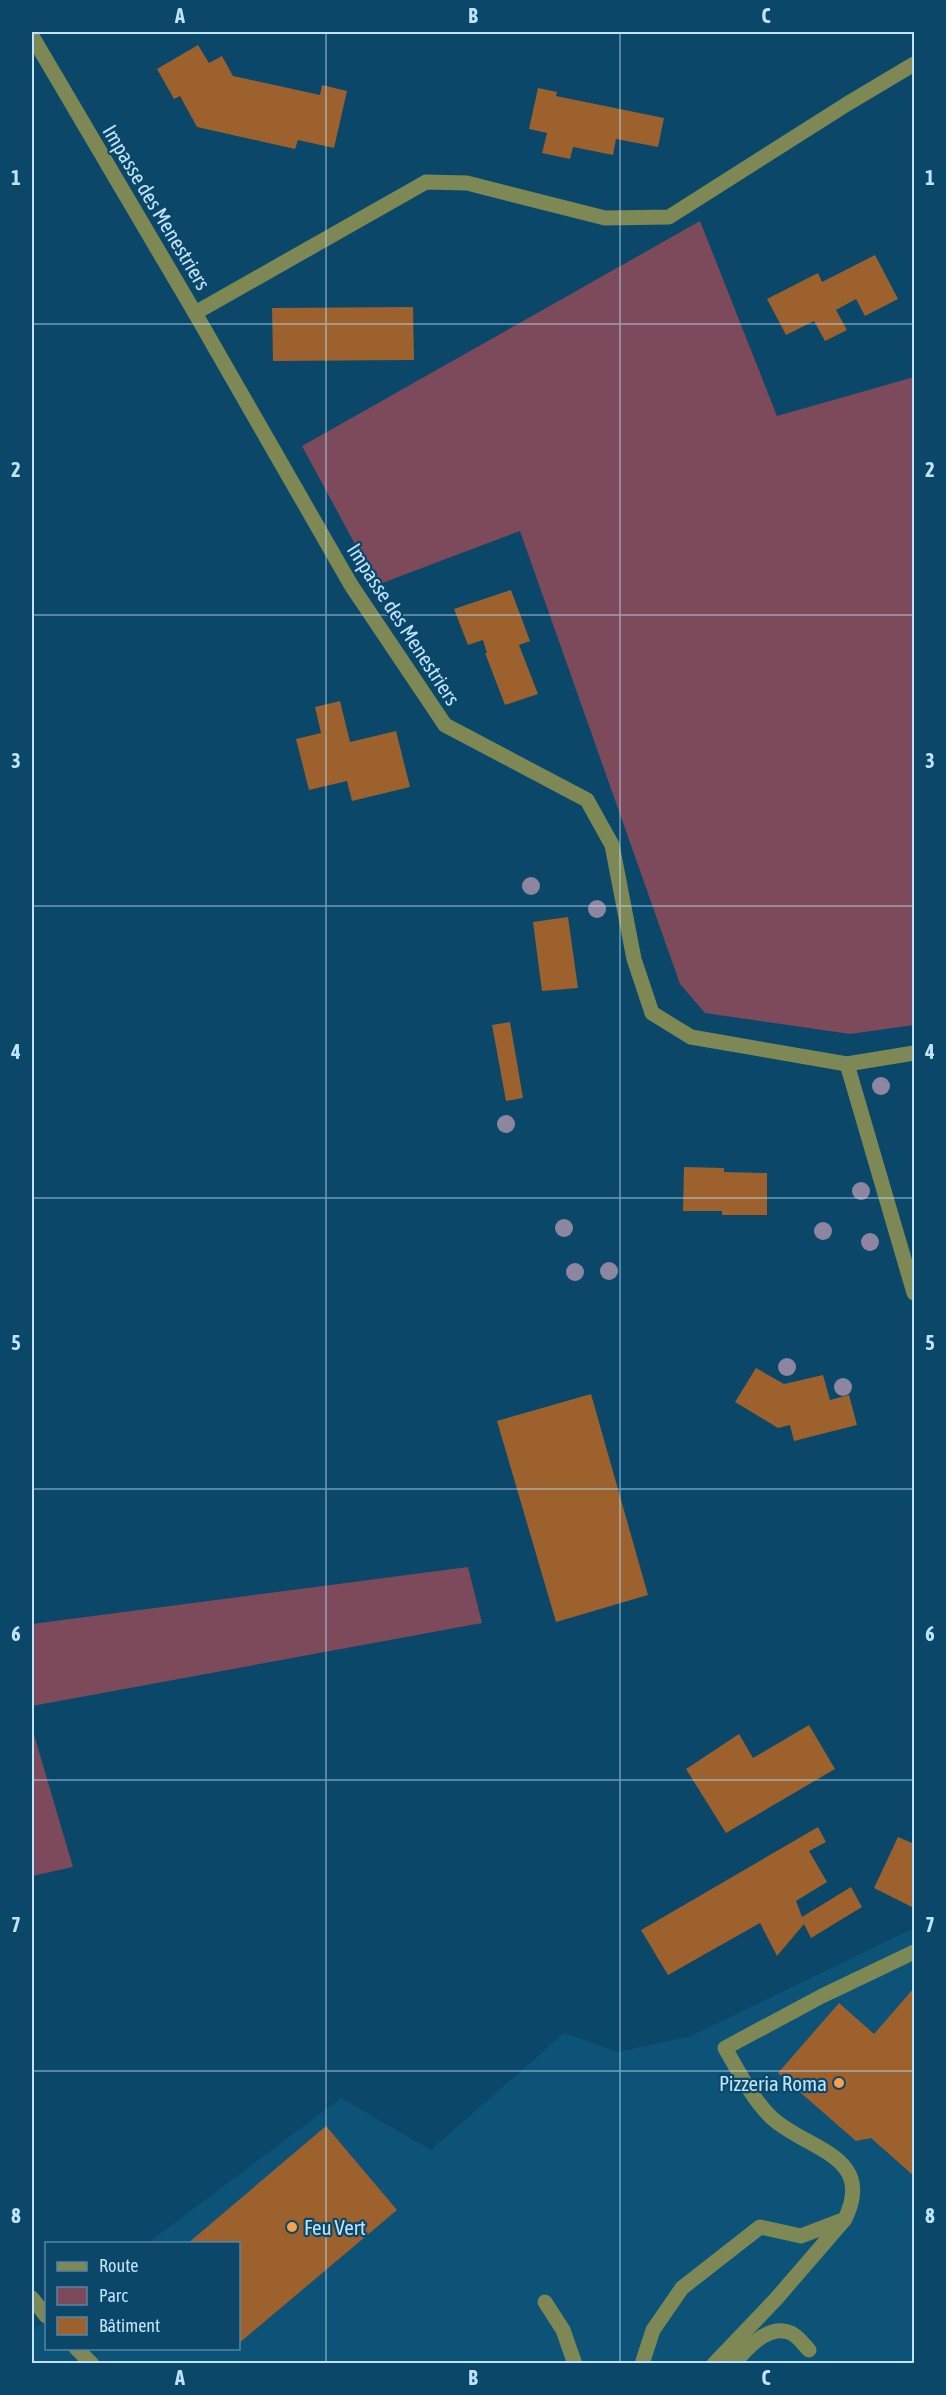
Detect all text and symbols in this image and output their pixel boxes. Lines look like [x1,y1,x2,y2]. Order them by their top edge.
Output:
text: A [174,4,185,27]
text: B [468,4,478,27]
text: C [762,4,771,27]
street label: Impasse des Menestriers [98,120,216,294]
text: 1 [11,166,21,189]
text: 1 [925,166,935,189]
text: 2 [11,458,21,481]
text: 2 [925,458,935,481]
street label: Impasse des Menestriers [343,539,465,709]
text: 3 [11,749,21,772]
text: 3 [925,749,935,772]
text: 4 [10,1040,21,1063]
text: 4 [924,1040,935,1063]
text: 5 [11,1331,21,1354]
text: 5 [925,1331,935,1354]
text: 6 [11,1622,21,1645]
text: 6 [925,1622,935,1645]
text: 7 [11,1913,21,1936]
text: 7 [925,1913,935,1936]
place label: Pizzeria Roma [719,2071,827,2095]
marker: Pizzeria Roma [832,2076,846,2090]
text: 8 [11,2204,21,2227]
text: 8 [925,2204,935,2227]
place label: Feu Vert [304,2215,366,2239]
marker: Feu Vert [285,2220,299,2234]
legend [45,2242,240,2350]
text: Route [99,2255,138,2276]
text: Parc [99,2285,128,2306]
text: Bâtiment [99,2315,160,2336]
text: A [174,2366,185,2389]
text: B [468,2366,478,2389]
text: C [762,2366,771,2389]

